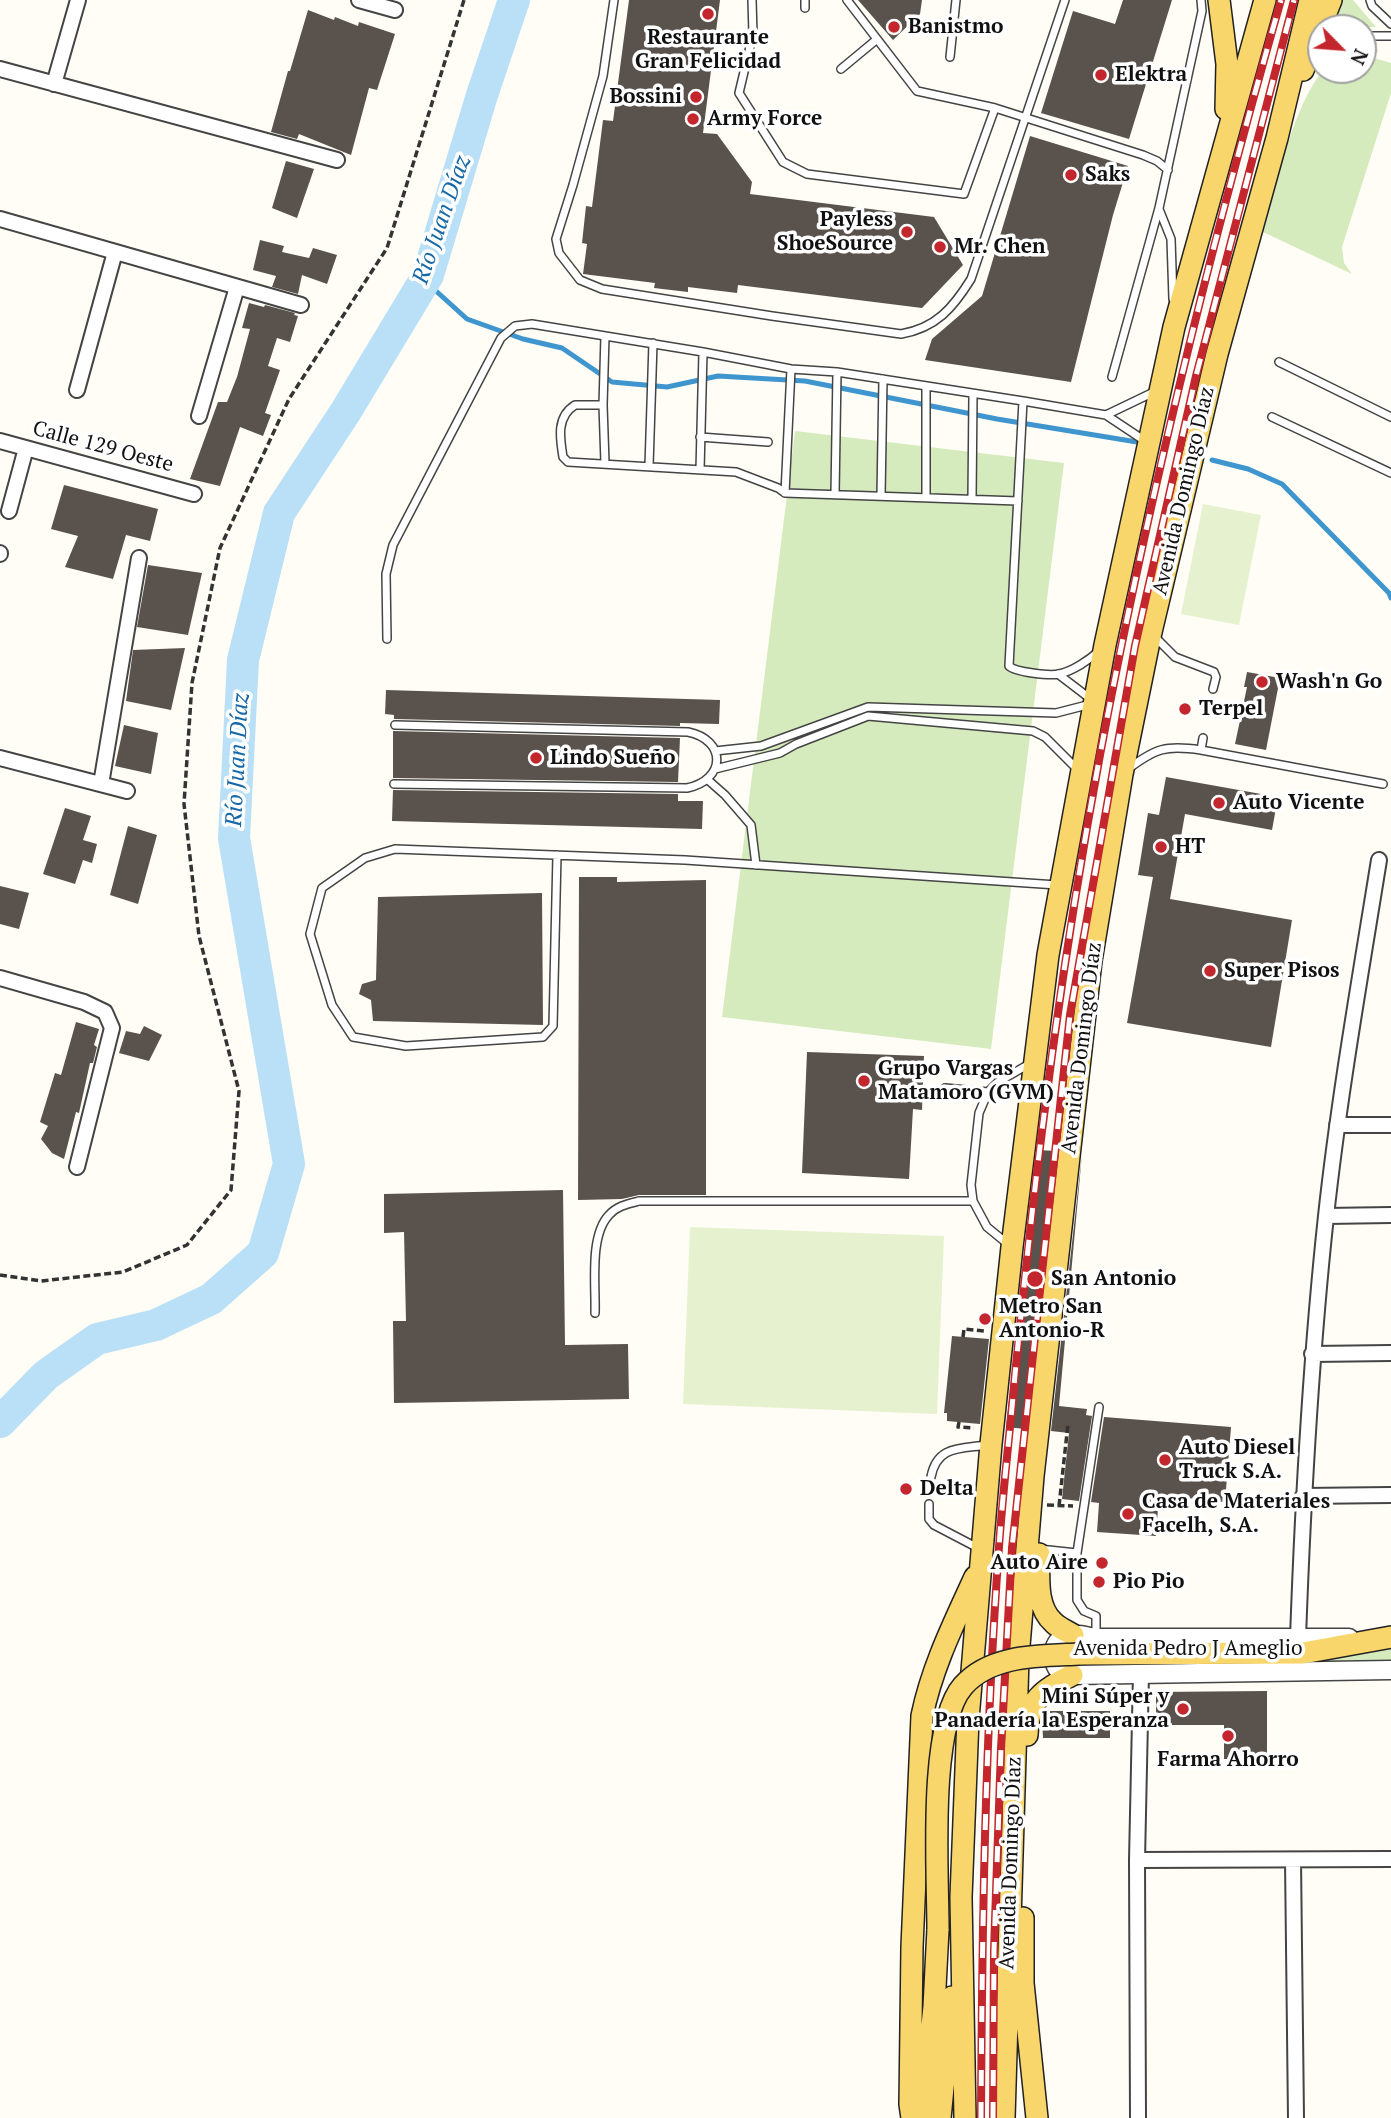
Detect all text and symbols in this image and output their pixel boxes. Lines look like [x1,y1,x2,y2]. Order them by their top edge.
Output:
marker: Restaurante Gran Felicidad [700,6,716,22]
place label: Banistmo [908,14,1004,40]
north arrow [1307,14,1377,84]
marker: Banistmo [886,19,902,35]
place label: Restaurante Gran Felicidad [635,25,781,75]
text: N [1345,45,1374,69]
place label: Elektra [1115,62,1187,88]
marker: Elektra [1093,67,1109,83]
place label: Bossini [609,84,682,110]
marker: Bossini [688,89,704,105]
place label: Army Force [707,106,822,132]
marker: Army Force [685,111,701,127]
water label: Río Juan Díaz [407,152,477,288]
place label: Saks [1085,162,1130,188]
marker: Saks [1063,167,1079,183]
place label: Payless ShoeSource [777,207,893,257]
marker: Payless ShoeSource [899,224,915,240]
place label: Mr. Chen [954,234,1045,260]
marker: Mr. Chen [932,239,948,255]
street label: Avenida Domingo Díaz [1148,384,1220,598]
street label: Calle 129 Oeste [30,416,176,478]
place label: Wash'n Go [1276,669,1382,695]
marker: Wash'n Go [1254,674,1270,690]
water label: Río Juan Díaz [221,693,255,827]
place label: Terpel [1199,696,1263,722]
marker: Terpel [1177,701,1193,717]
place label: Lindo Sueño [550,745,676,771]
marker: Lindo Sueño [528,750,544,766]
place label: Auto Vicente [1233,790,1365,816]
marker: Auto Vicente [1211,795,1227,811]
place label: HT [1175,834,1205,860]
marker: HT [1153,839,1169,855]
street label: Avenida Domingo Díaz [1057,941,1107,1155]
place label: Super Pisos [1224,958,1339,984]
marker: Super Pisos [1202,963,1218,979]
place label: Grupo Vargas Matamoro (GVM) [878,1056,1054,1106]
marker: Grupo Vargas Matamoro (GVM) [856,1073,872,1089]
place label: San Antonio [1051,1266,1176,1292]
marker: San Antonio [1025,1269,1045,1289]
place label: Metro San Antonio-R [999,1294,1105,1344]
marker: Metro San Antonio-R [977,1311,993,1327]
place label: Auto Diesel Truck S.A. [1179,1435,1295,1485]
marker: Auto Diesel Truck S.A. [1157,1452,1173,1468]
place label: Delta [920,1476,974,1502]
marker: Delta [898,1481,914,1497]
place label: Casa de Materiales Facelh, S.A. [1142,1489,1330,1539]
marker: Casa de Materiales Facelh, S.A. [1120,1506,1136,1522]
place label: Auto Aire [990,1550,1088,1576]
marker: Auto Aire [1094,1555,1110,1571]
place label: Pio Pio [1113,1569,1184,1595]
marker: Pio Pio [1091,1574,1107,1590]
street label: Avenida Pedro J Ameglio [1073,1636,1303,1662]
place label: Mini Súper y Panadería la Esperanza [934,1684,1169,1734]
marker: Mini Súper y Panadería la Esperanza [1175,1701,1191,1717]
marker: Farma Ahorro [1220,1728,1236,1744]
place label: Farma Ahorro [1157,1747,1299,1773]
street label: Avenida Domingo Díaz [995,1756,1027,1970]

